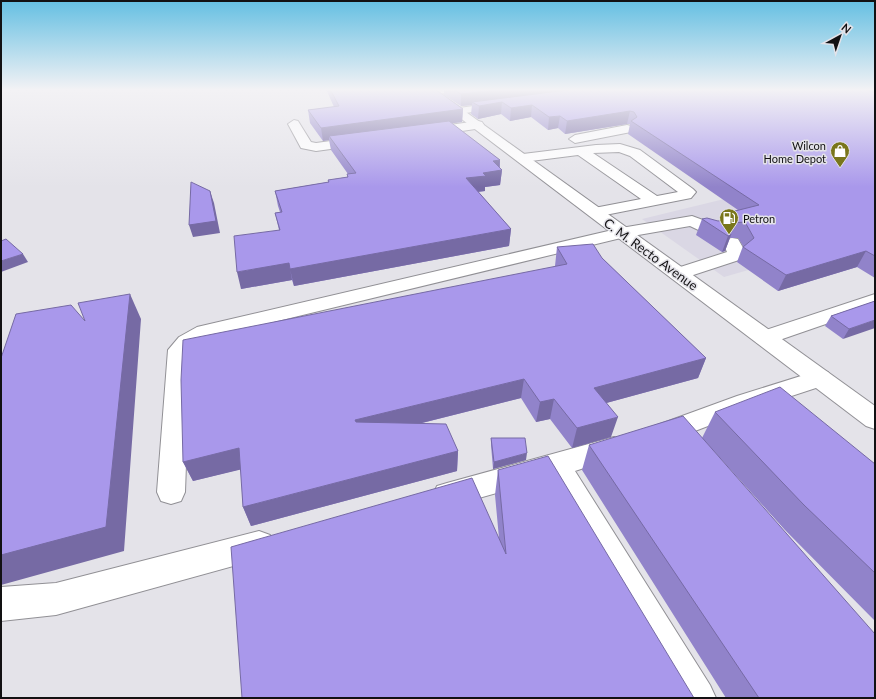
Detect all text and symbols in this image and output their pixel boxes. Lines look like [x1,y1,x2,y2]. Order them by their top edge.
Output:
north arrow [820,16,860,56]
text: N [839,20,854,36]
place label: Wilcon Home Depot [764,139,826,165]
shop icon: Wilcon Home Depot [829,140,851,168]
fuel station icon: Petron [718,207,740,235]
place label: Petron [743,212,775,225]
street label: C. M. Recto Avenue [601,215,701,294]

